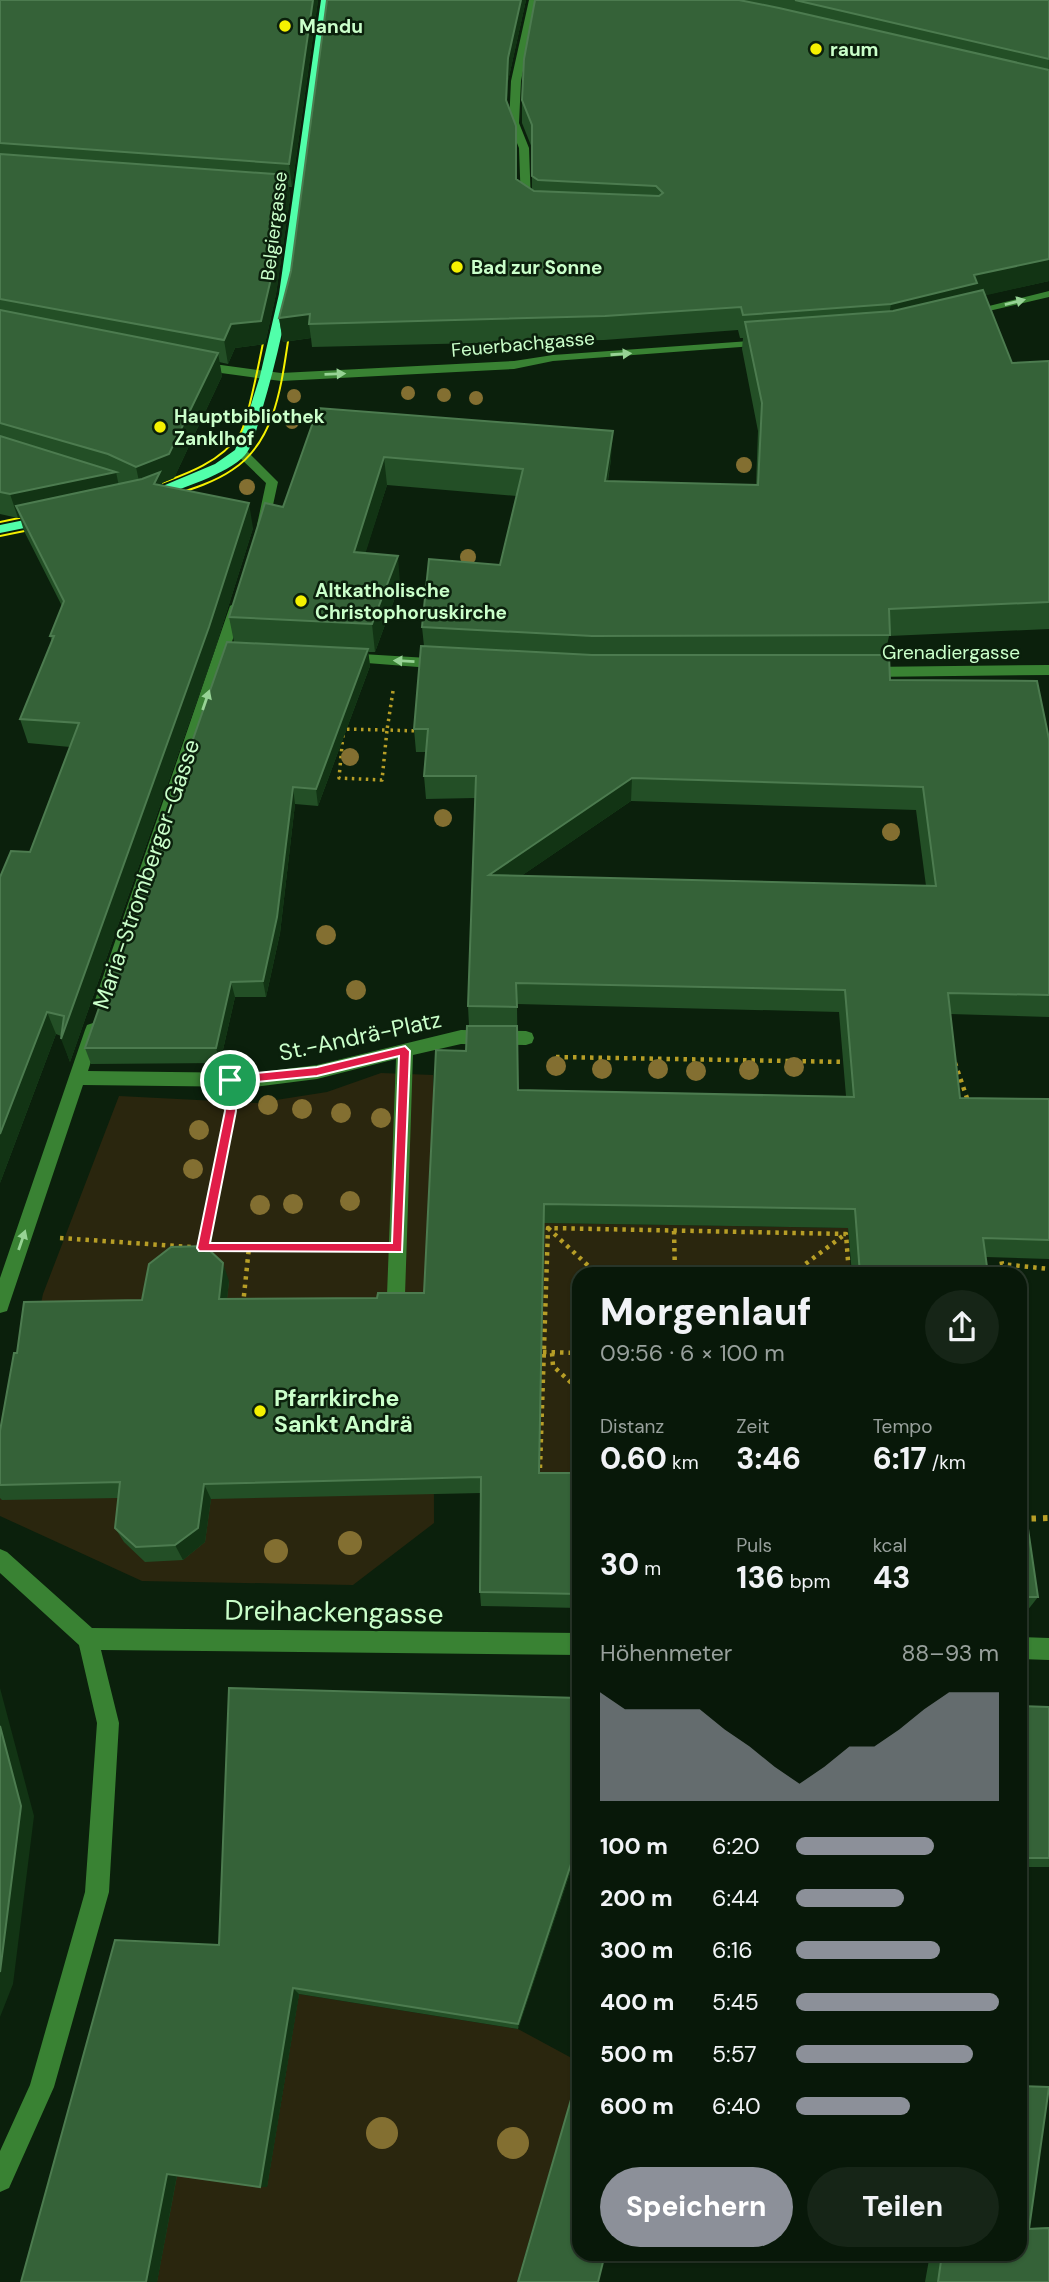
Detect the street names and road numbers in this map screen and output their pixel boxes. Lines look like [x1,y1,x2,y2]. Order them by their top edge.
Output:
street label: Belgiergasse [255,170,293,282]
street label: Feuerbachgasse [450,325,596,363]
street label: Grenadiergasse [882,640,1020,665]
street label: Maria-Stromberger-Gasse [86,735,206,1013]
street label: St.-Andrä-Platz [276,1004,444,1068]
street label: Dreihackengasse [224,1592,444,1632]

